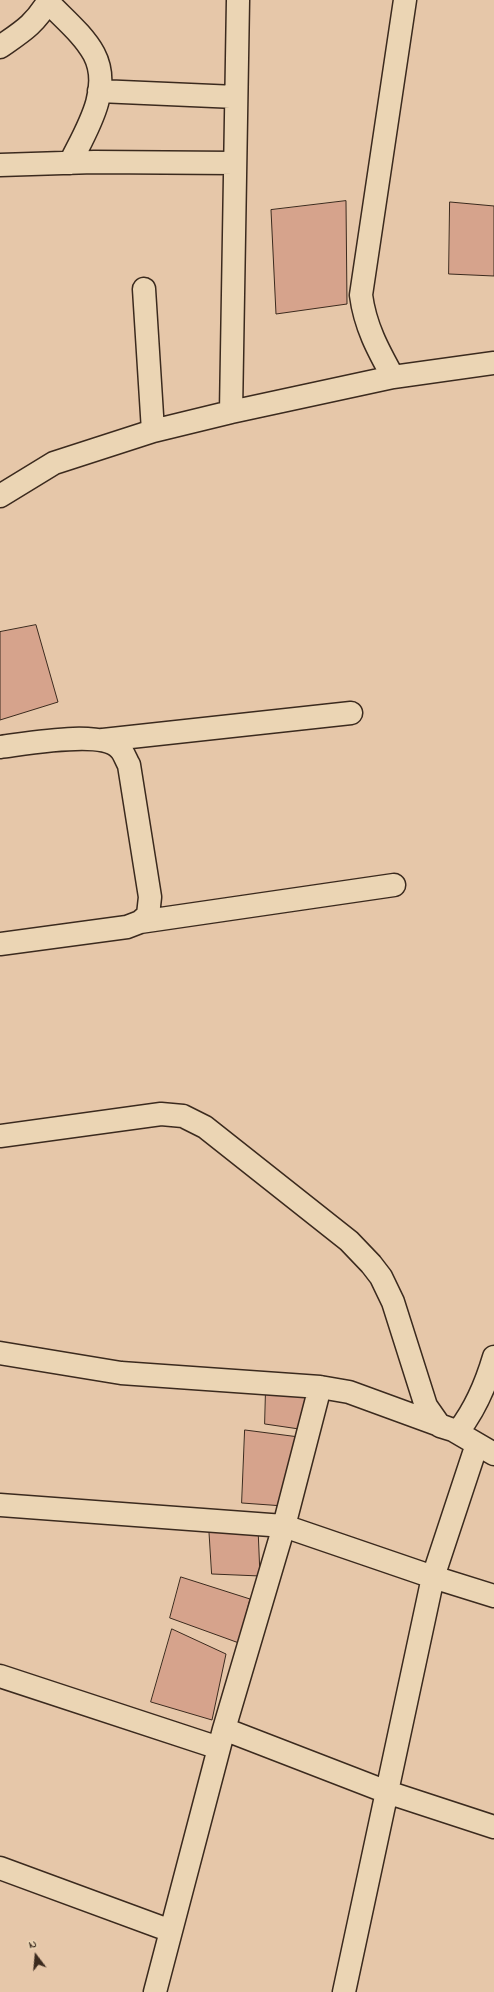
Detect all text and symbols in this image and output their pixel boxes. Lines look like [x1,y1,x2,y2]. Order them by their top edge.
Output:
north arrow [16,1936,56,1976]
text: N [27,1936,38,1953]

